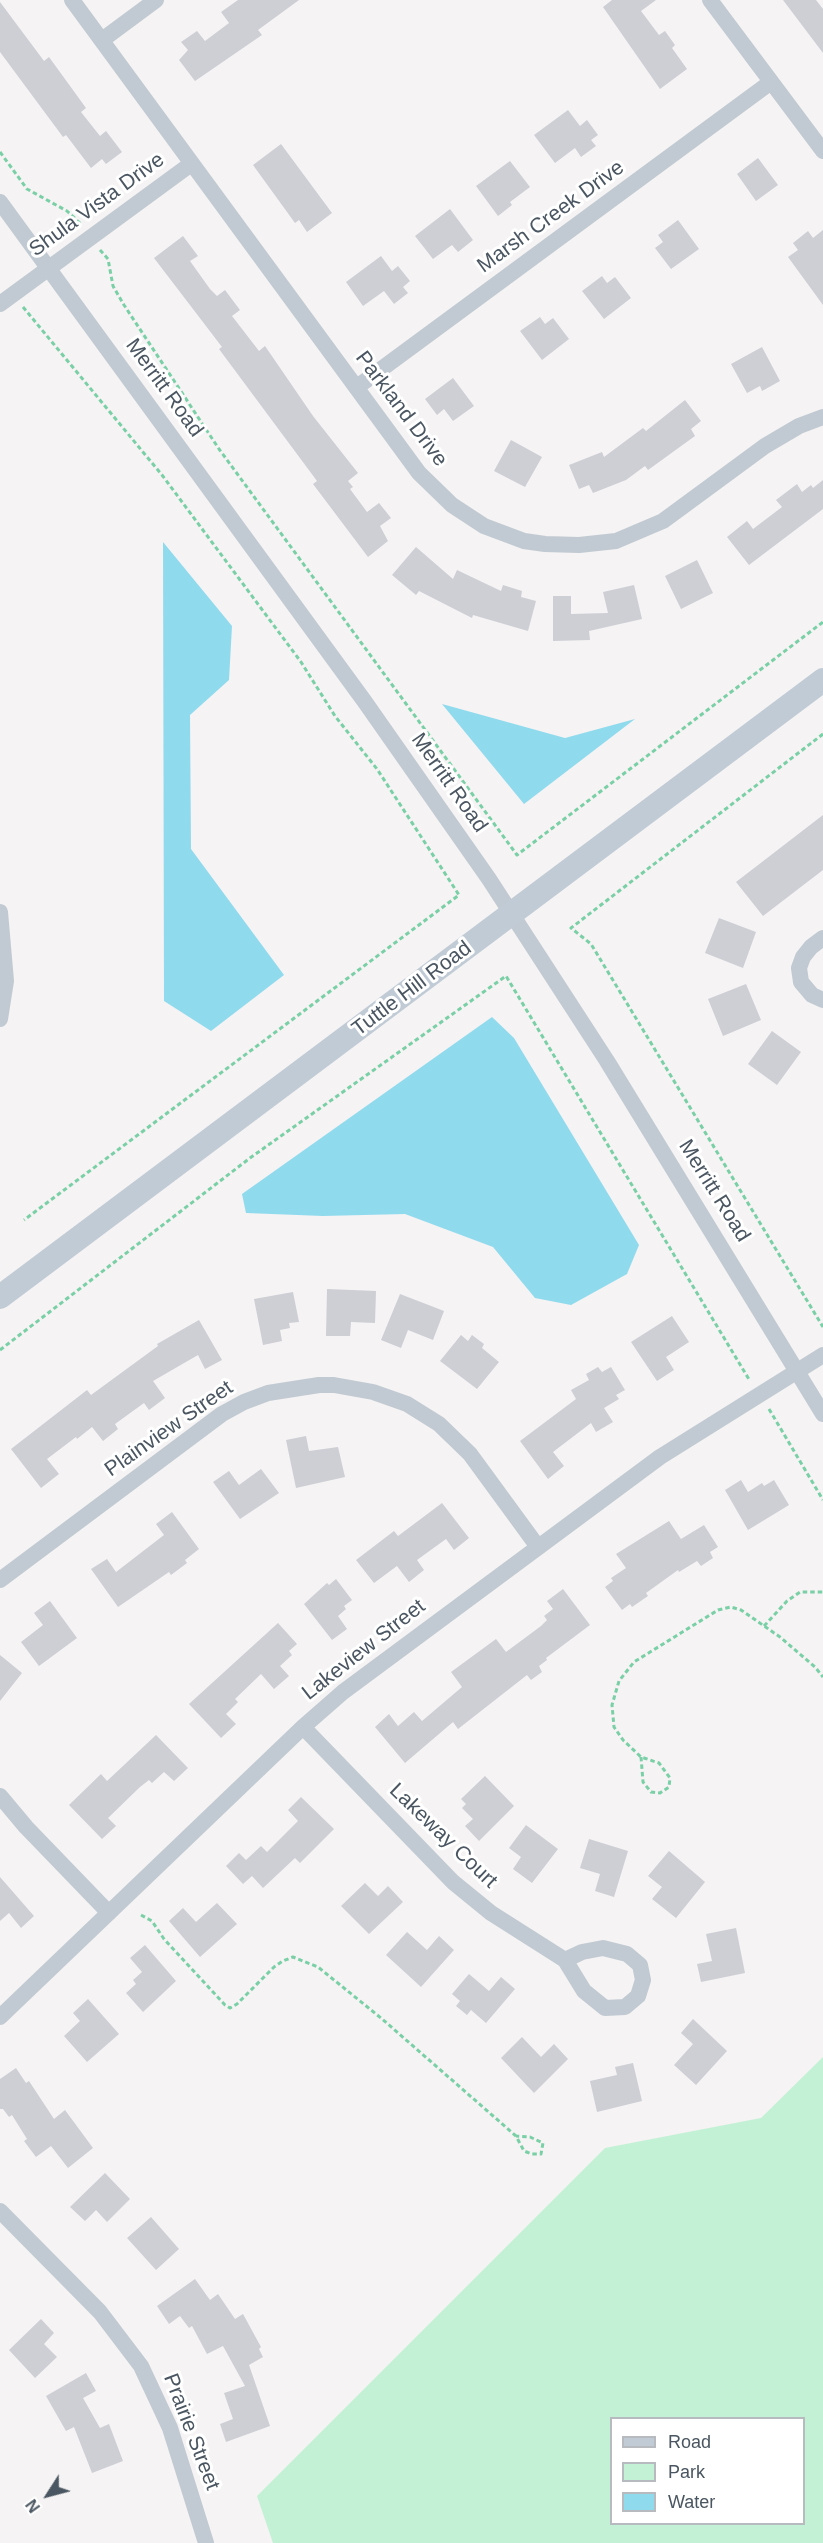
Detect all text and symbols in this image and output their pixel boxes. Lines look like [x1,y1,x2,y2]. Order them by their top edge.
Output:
street label: Shula Vista Drive [25,148,169,262]
street label: Marsh Creek Drive [473,155,629,279]
street label: Merritt Road [120,334,208,442]
street label: Parkland Drive [349,346,453,472]
street label: Merritt Road [406,728,492,838]
street label: Tuttle Hill Road [347,936,477,1042]
street label: Merritt Road [673,1135,755,1247]
street label: Plainview Street [100,1375,238,1483]
street label: Lakeview Street [297,1594,431,1706]
street label: Lakeway Court [384,1778,502,1894]
street label: Prairie Street [157,2370,225,2494]
legend [610,2417,805,2525]
text: Road [668,2432,711,2452]
text: Park [668,2462,705,2482]
north arrow [18,2465,78,2525]
text: Water [668,2492,715,2512]
text: N [23,2496,43,2516]

